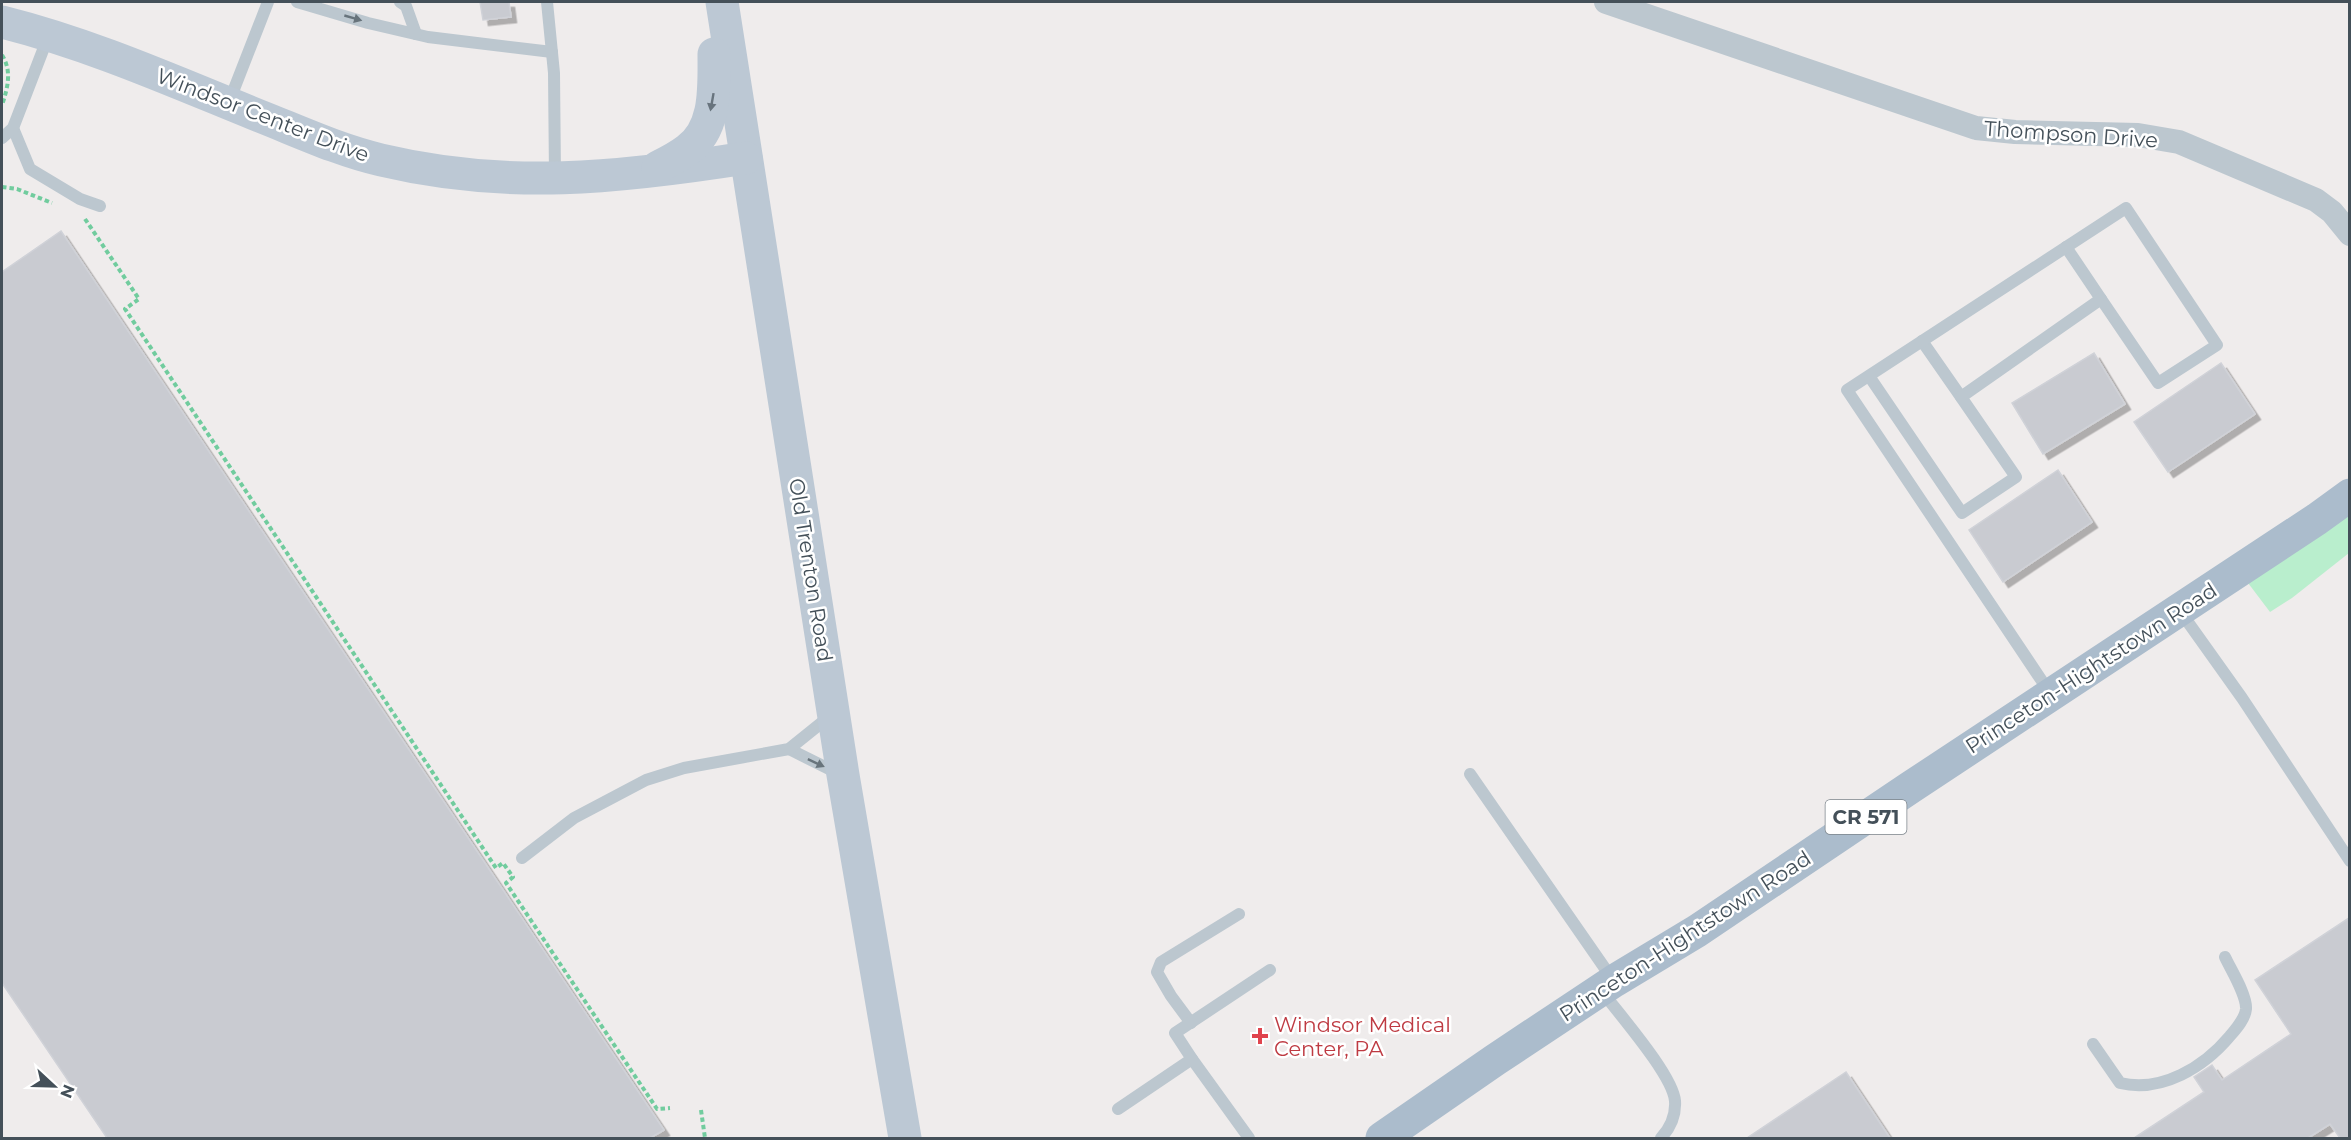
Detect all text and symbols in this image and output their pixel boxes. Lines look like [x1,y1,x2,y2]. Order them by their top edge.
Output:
one-way arrow [344,14,362,23]
street label: Windsor Center Drive [153,63,373,167]
one-way arrow [708,92,717,111]
street label: Thompson Drive [1983,115,2159,153]
street label: Old Trenton Road [784,476,838,664]
street label: Princeton-Hightstown Road [1961,577,2221,759]
one-way arrow [808,758,825,767]
road number: CR 571 [1826,800,1906,834]
street label: Princeton-Hightstown Road [1555,845,1815,1027]
place label: Windsor Medical Center, PA [1274,1012,1451,1061]
marker: Windsor Medical Center, PA [1251,1027,1269,1045]
north arrow [24,1056,84,1116]
text: N [56,1082,79,1101]

